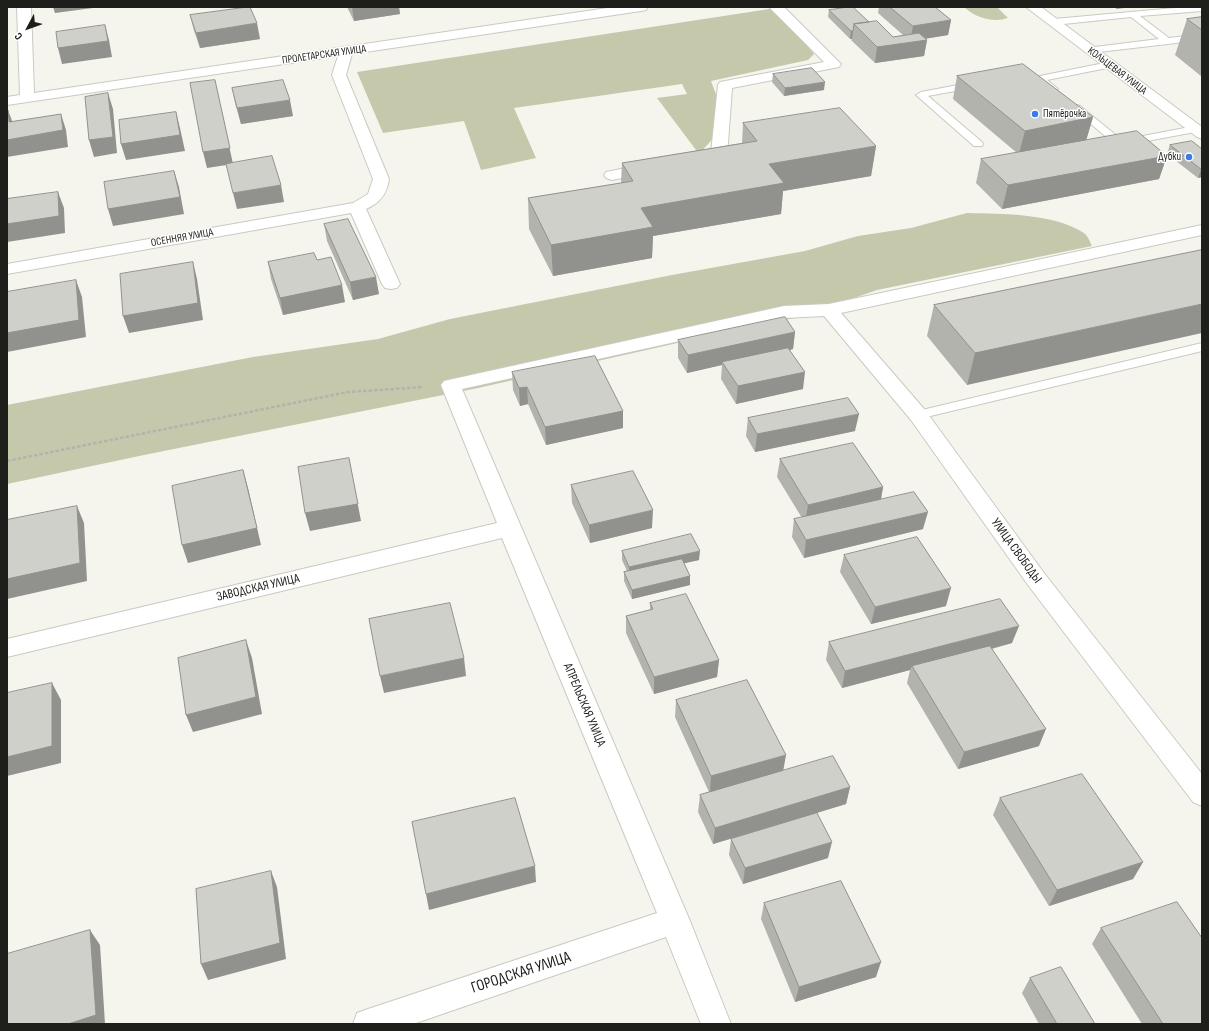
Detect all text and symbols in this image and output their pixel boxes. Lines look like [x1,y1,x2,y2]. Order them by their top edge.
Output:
north arrow [8,8,48,48]
text: С [12,30,25,43]
street label: ПРОЛЕТАРСКАЯ УЛИЦА [281,43,367,67]
street label: КОЛЬЦЕВАЯ УЛИЦА [1085,44,1149,98]
place label: Пятёрочка [1043,107,1086,121]
marker: Пятёрочка [1030,109,1040,119]
place label: Дубки [1158,150,1181,164]
marker: Дубки [1184,152,1194,162]
street label: ОСЕННЯЯ УЛИЦА [150,226,214,250]
street label: УЛИЦА СВОБОДЫ [987,515,1045,587]
street label: ЗАВОДСКАЯ УЛИЦА [215,571,301,605]
street label: АПРЕЛЬСКАЯ УЛИЦА [559,661,609,749]
street label: ГОРОДСКАЯ УЛИЦА [469,948,573,998]

